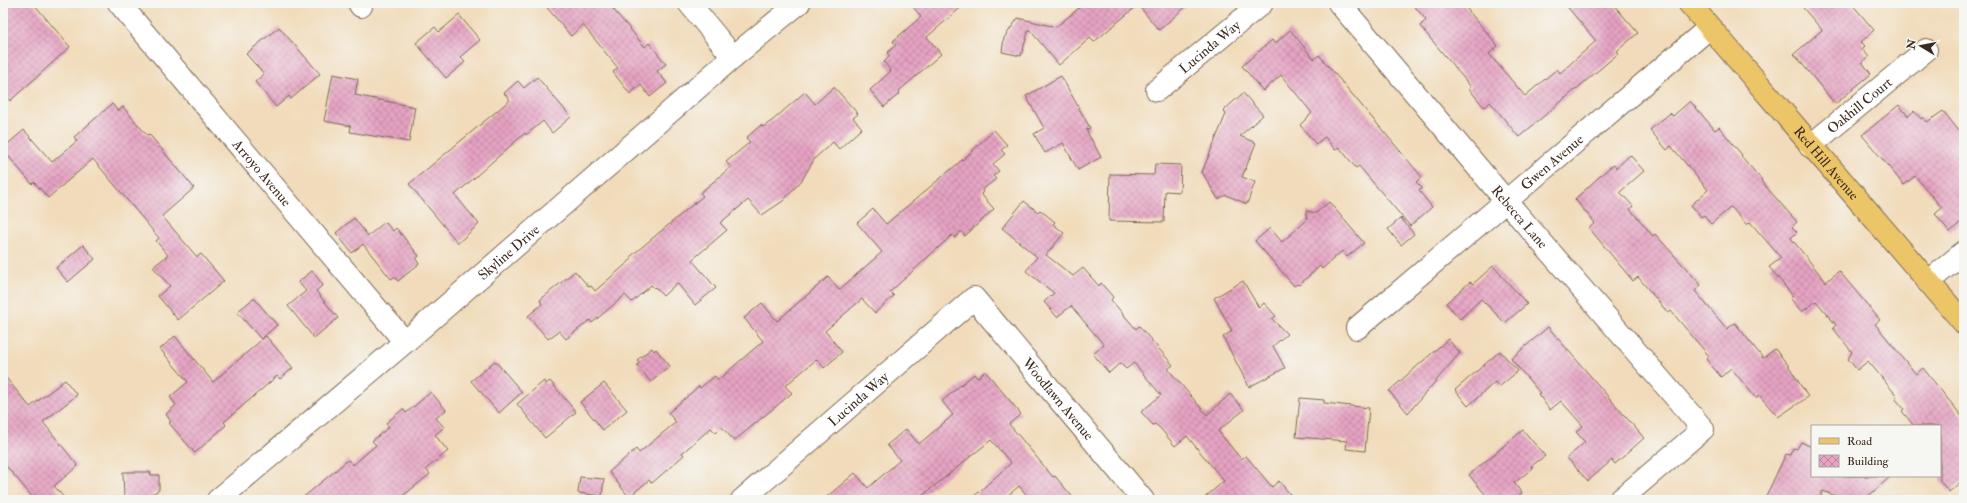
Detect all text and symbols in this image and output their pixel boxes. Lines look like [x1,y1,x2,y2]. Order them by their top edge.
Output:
street label: Lucinda Way [1175,16,1245,77]
north arrow [1901,26,1941,66]
text: N [1904,37,1919,51]
street label: Oakhill Court [1823,73,1896,137]
street label: Red Hill Avenue [1790,123,1863,203]
street label: Gwen Avenue [1517,130,1587,193]
street label: Arroyo Avenue [228,135,295,210]
street label: Rebecca Lane [1488,182,1552,252]
street label: Skyline Drive [474,221,543,283]
street label: Woodlawn Avenue [1018,353,1098,443]
street label: Lucinda Way [825,367,893,430]
legend [1811,425,1941,477]
text: Road [1847,434,1872,449]
text: Building [1847,454,1890,469]

